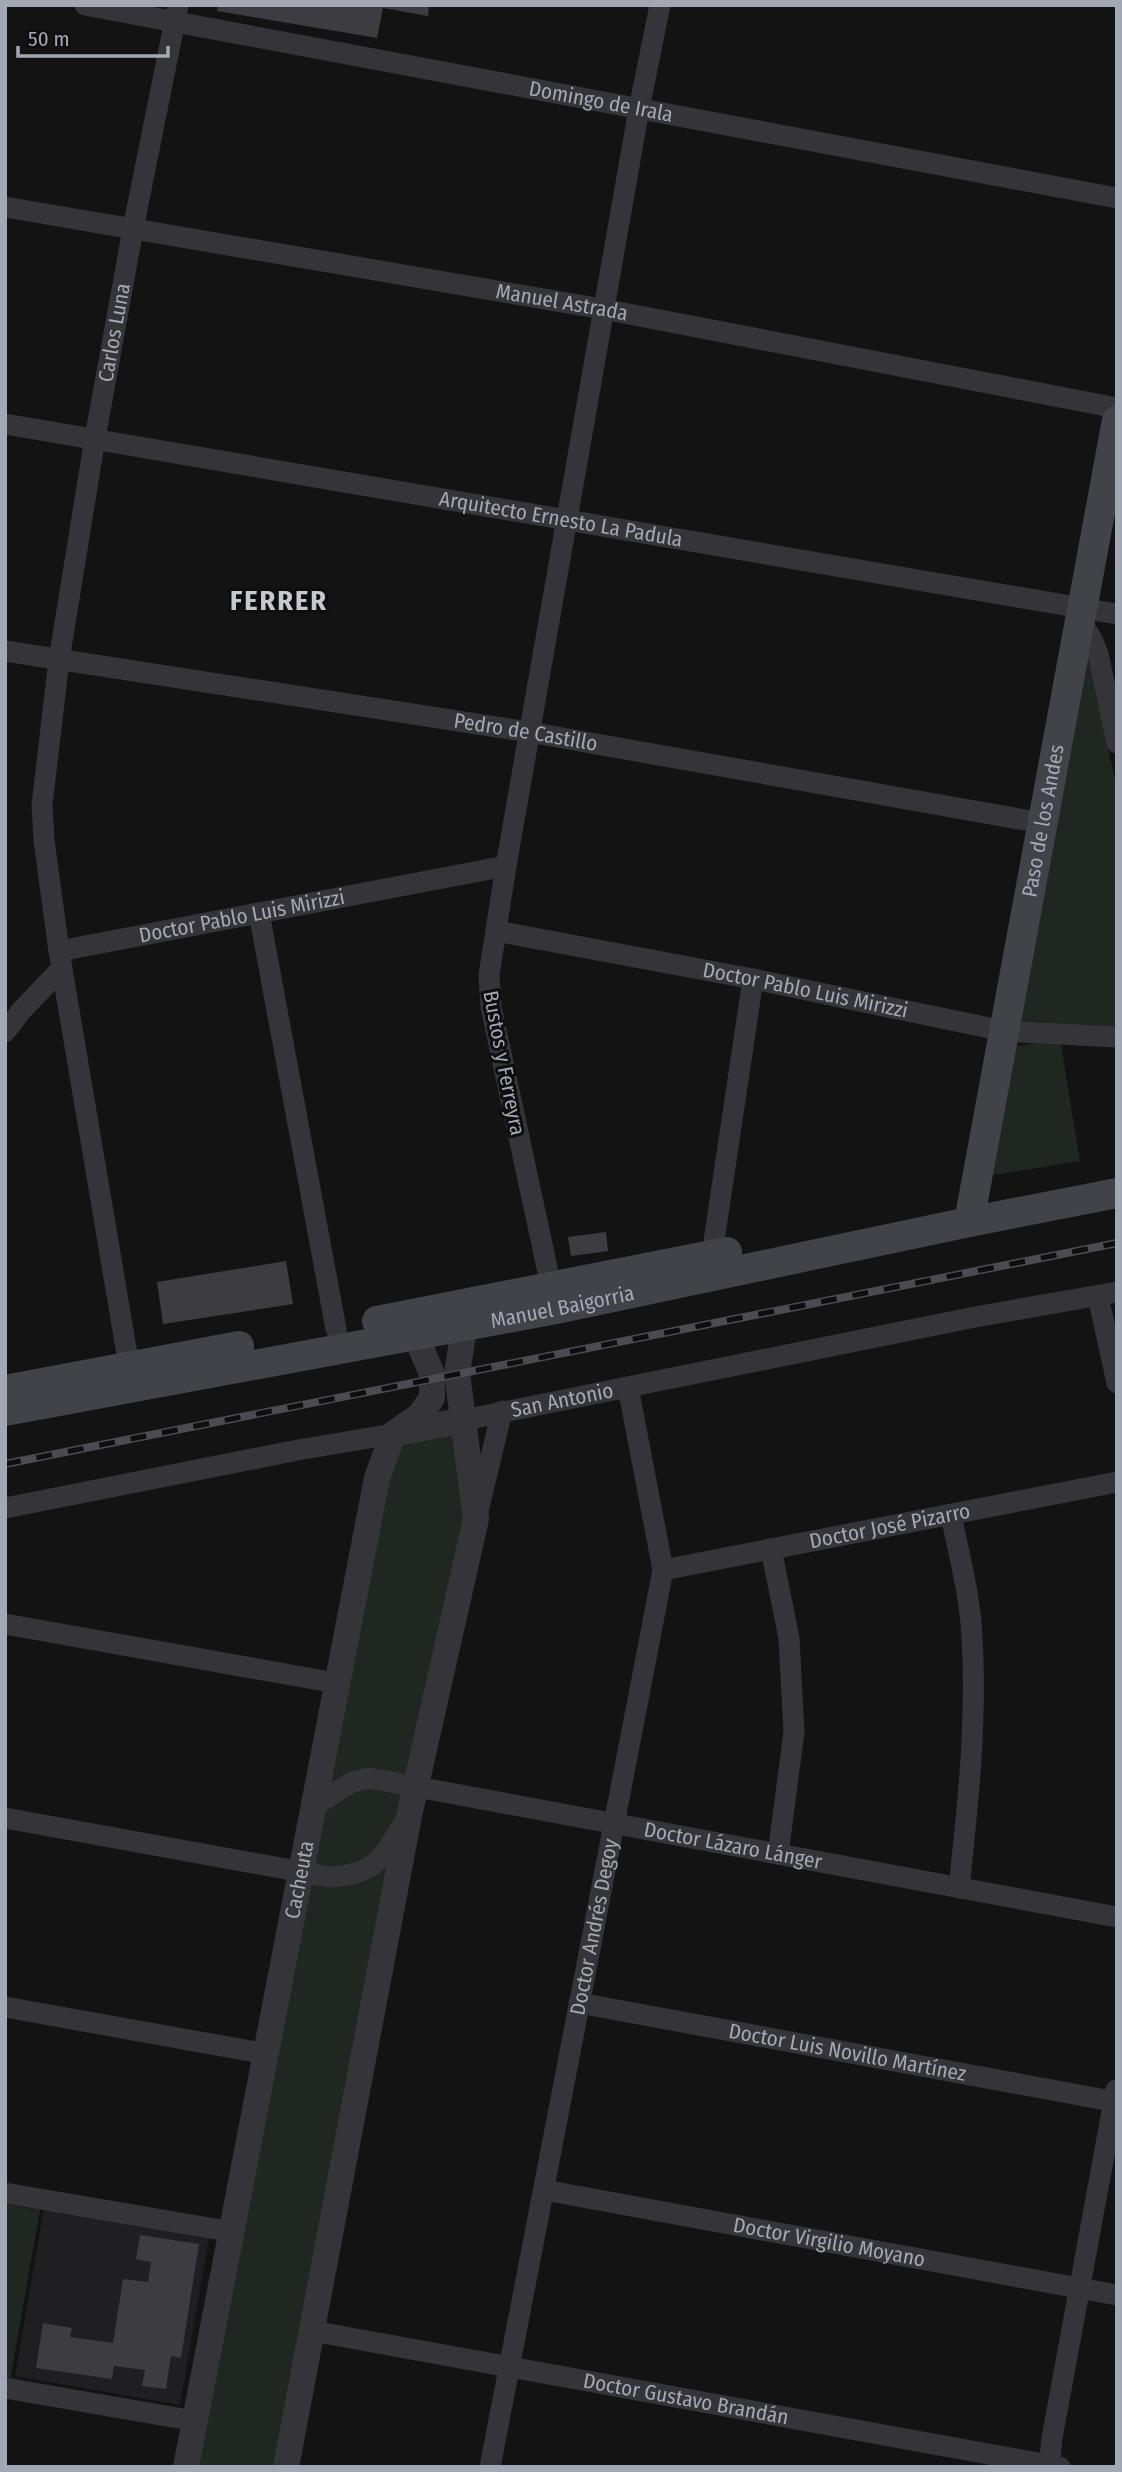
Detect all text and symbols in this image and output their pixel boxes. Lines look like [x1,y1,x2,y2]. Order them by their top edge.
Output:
scale bar [18,14,168,58]
text: 50 m [28,26,70,52]
street label: Domingo de Irala [527,75,675,128]
street label: Manuel Astrada [494,278,630,327]
street label: Carlos Luna [92,281,136,384]
street label: Arquitecto Ernesto La Padula [437,485,685,553]
district label: FERRER [230,584,328,617]
street label: Pedro de Castillo [452,708,600,757]
street label: Paso de los Andes [1016,742,1070,899]
street label: Doctor Pablo Luis Mirizzi [137,884,347,949]
street label: Doctor Pablo Luis Mirizzi [701,957,910,1024]
street label: Bustos y Ferreyra [477,988,531,1138]
street label: Manuel Baigorria [488,1280,637,1334]
street label: San Antonio [509,1377,616,1423]
street label: Doctor José Pizarro [807,1498,972,1554]
street label: Doctor Lázaro Lánger [642,1816,825,1875]
street label: Doctor Andrés Degoy [564,1836,624,2017]
street label: Cacheuta [279,1838,320,1921]
street label: Doctor Luis Novillo Martínez [727,2018,968,2087]
street label: Doctor Virgilio Moyano [731,2212,927,2273]
street label: Doctor Gustavo Brandán [581,2368,791,2430]

